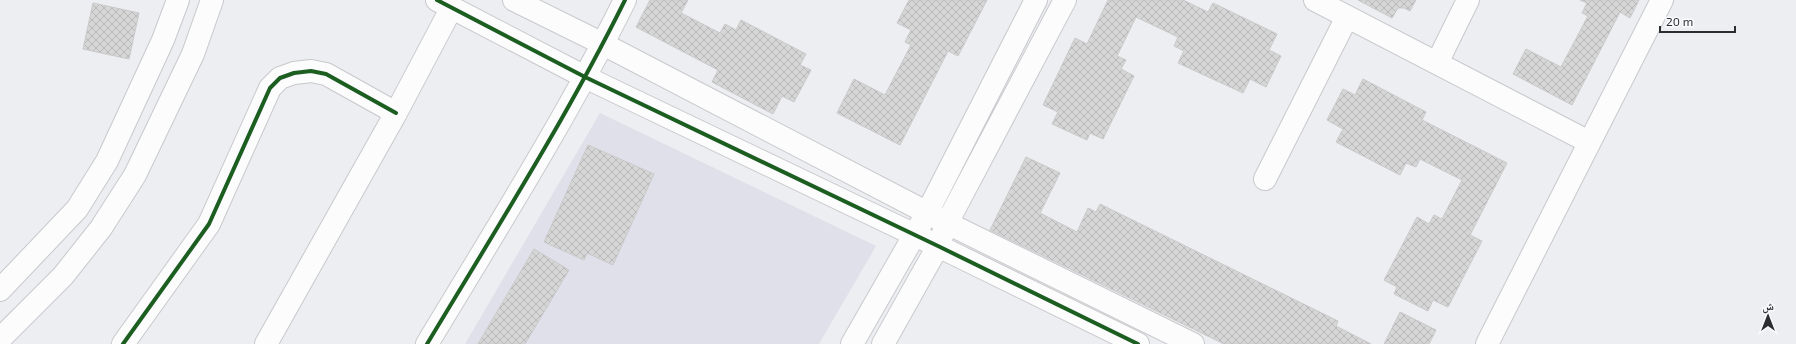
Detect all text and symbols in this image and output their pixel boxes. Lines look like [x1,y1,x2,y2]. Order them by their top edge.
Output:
scale bar [1660,8,1735,34]
text: 20 m [1666,14,1693,28]
north arrow [1748,296,1788,336]
text: ش [1762,299,1774,314]

